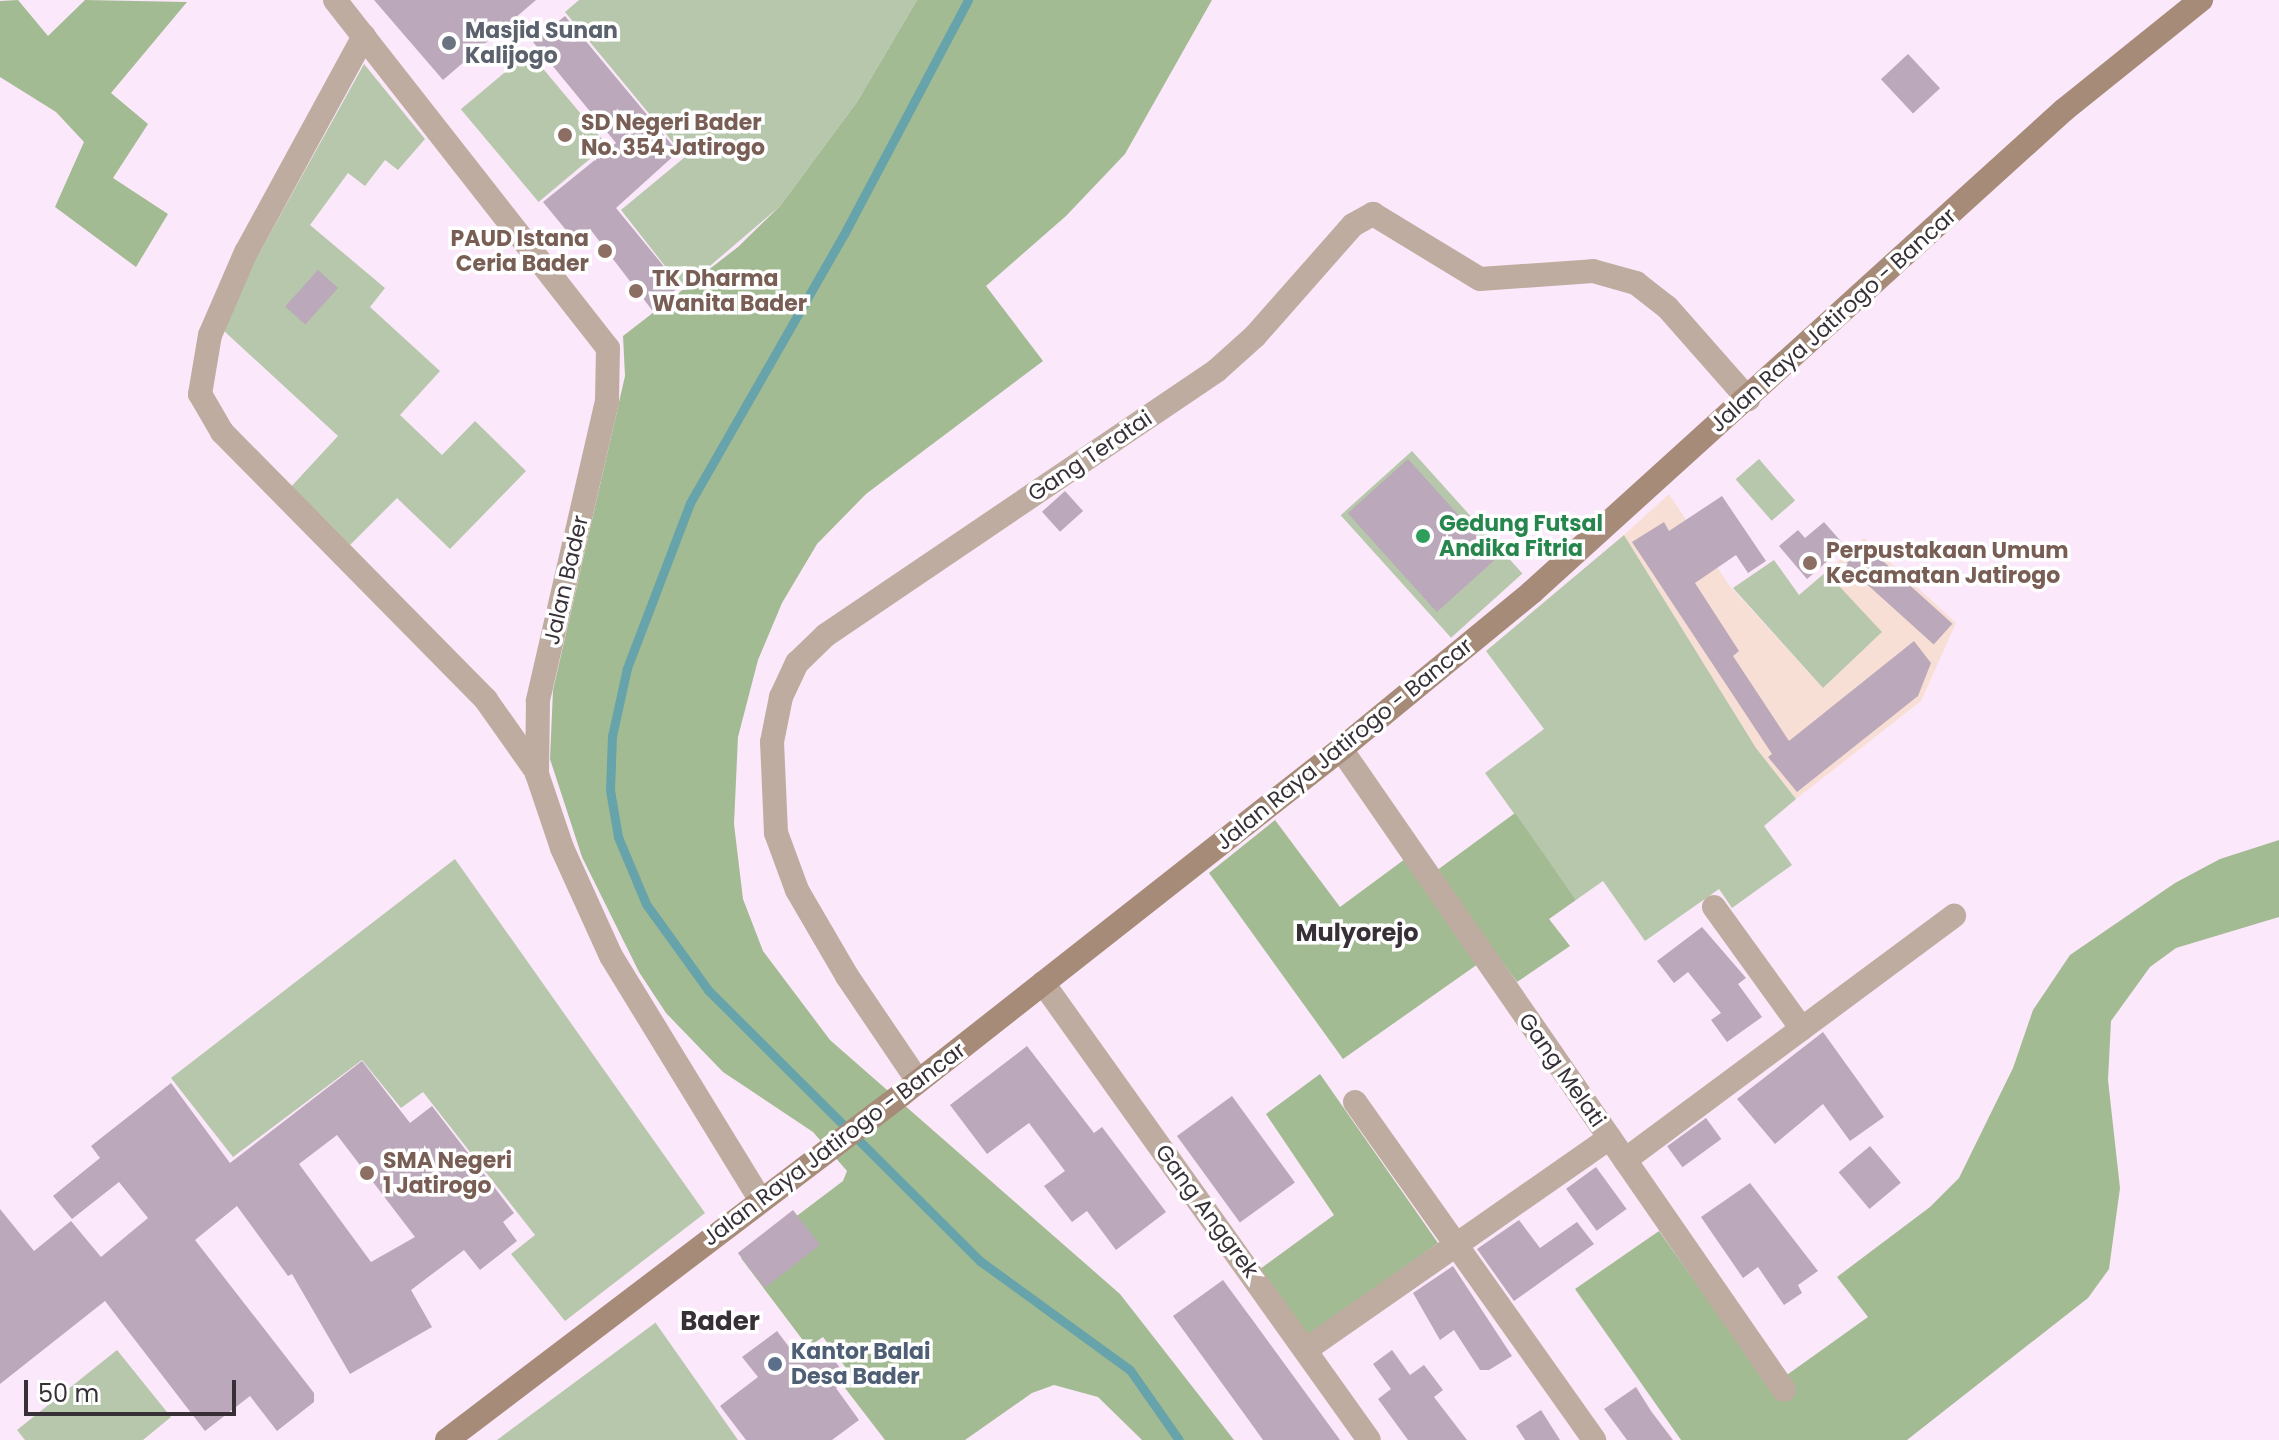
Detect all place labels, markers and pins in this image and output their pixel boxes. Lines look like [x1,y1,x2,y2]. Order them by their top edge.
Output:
place label: Masjid Sunan Kalijogo [465,17,618,68]
marker: Masjid Sunan Kalijogo [440,34,458,52]
place label: SD Negeri Bader No. 354 Jatirogo [581,109,765,160]
marker: SD Negeri Bader No. 354 Jatirogo [556,126,574,144]
place label: PAUD Istana Ceria Bader [450,225,589,276]
marker: PAUD Istana Ceria Bader [596,242,614,260]
place label: TK Dharma Wanita Bader [652,265,807,316]
marker: TK Dharma Wanita Bader [627,282,645,300]
place label: Gedung Futsal Andika Fitria [1439,510,1603,562]
marker: Gedung Futsal Andika Fitria [1414,527,1432,545]
place label: Perpustakaan Umum Kecamatan Jatirogo [1826,537,2069,588]
marker: Perpustakaan Umum Kecamatan Jatirogo [1801,554,1819,572]
place label: SMA Negeri 1 Jatirogo [383,1147,512,1198]
marker: SMA Negeri 1 Jatirogo [358,1164,376,1182]
place label: Kantor Balai Desa Bader [791,1338,930,1390]
marker: Kantor Balai Desa Bader [766,1355,784,1373]

